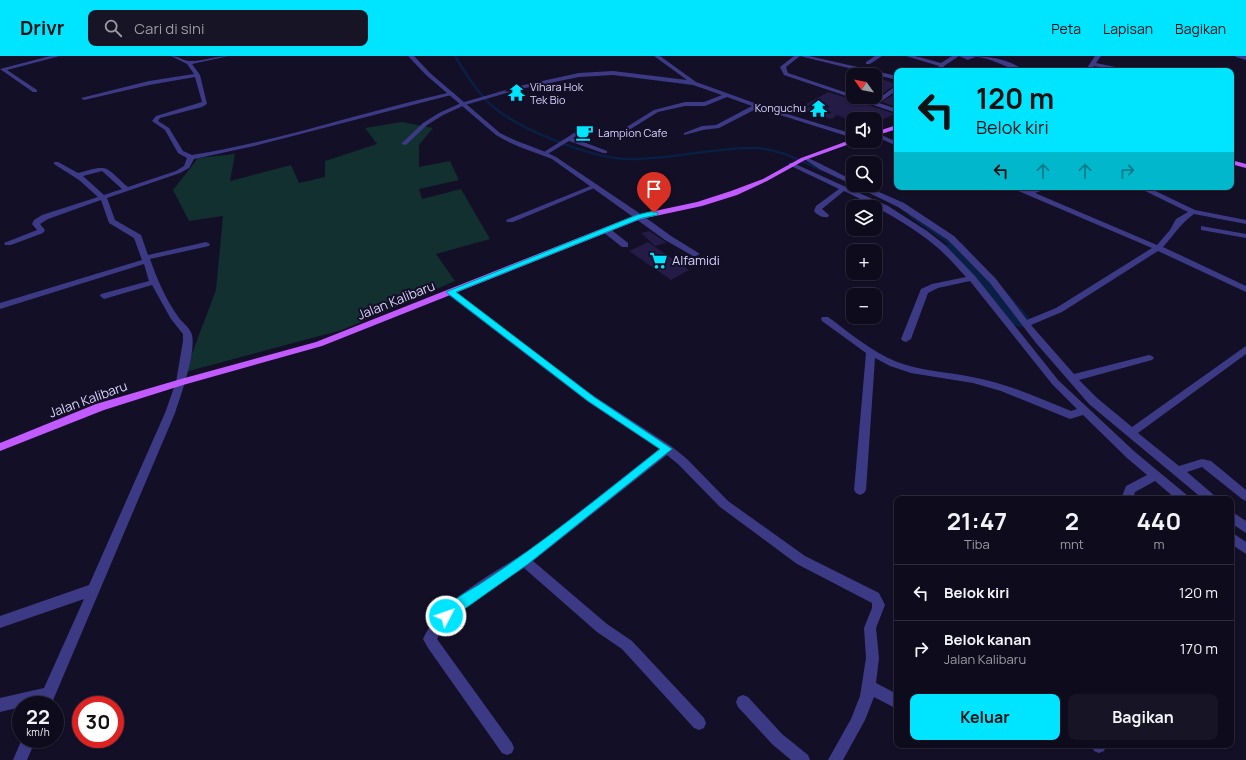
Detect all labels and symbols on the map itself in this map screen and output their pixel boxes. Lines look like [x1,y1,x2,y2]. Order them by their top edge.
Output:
north arrow [846,68,882,104]
place label: Vihara Hok Tek Bio [530,79,584,107]
temple icon: Vihara Hok Tek Bio [507,83,527,103]
temple icon: Konguchu [809,98,829,118]
place label: Konguchu [755,100,806,115]
cafe icon: Lampion Cafe [575,123,595,143]
place label: Lampion Cafe [598,125,668,140]
pin [637,172,671,213]
supermarket icon: Alfamidi [649,250,669,270]
place label: Alfamidi [672,251,720,269]
street label: Jalan Kalibaru [355,276,437,324]
street label: Jalan Kalibaru [46,376,130,422]
position arrow [425,595,467,637]
speed limit sign: 30 [72,696,124,748]

